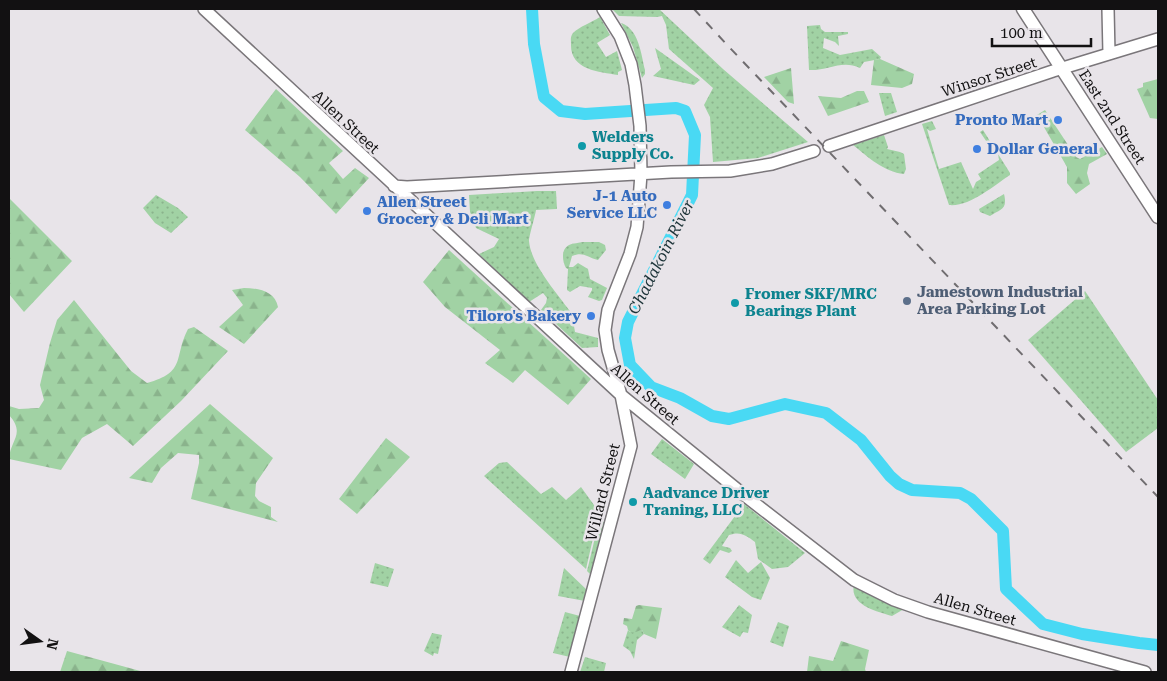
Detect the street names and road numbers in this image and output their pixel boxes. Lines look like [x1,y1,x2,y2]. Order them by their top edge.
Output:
street label: Winsor Street [939,53,1039,101]
street label: East 2nd Street [1075,66,1149,168]
street label: Allen Street [309,87,383,158]
street label: Allen Street [607,359,683,429]
street label: Willard Street [582,441,624,543]
street label: Allen Street [932,589,1019,629]

